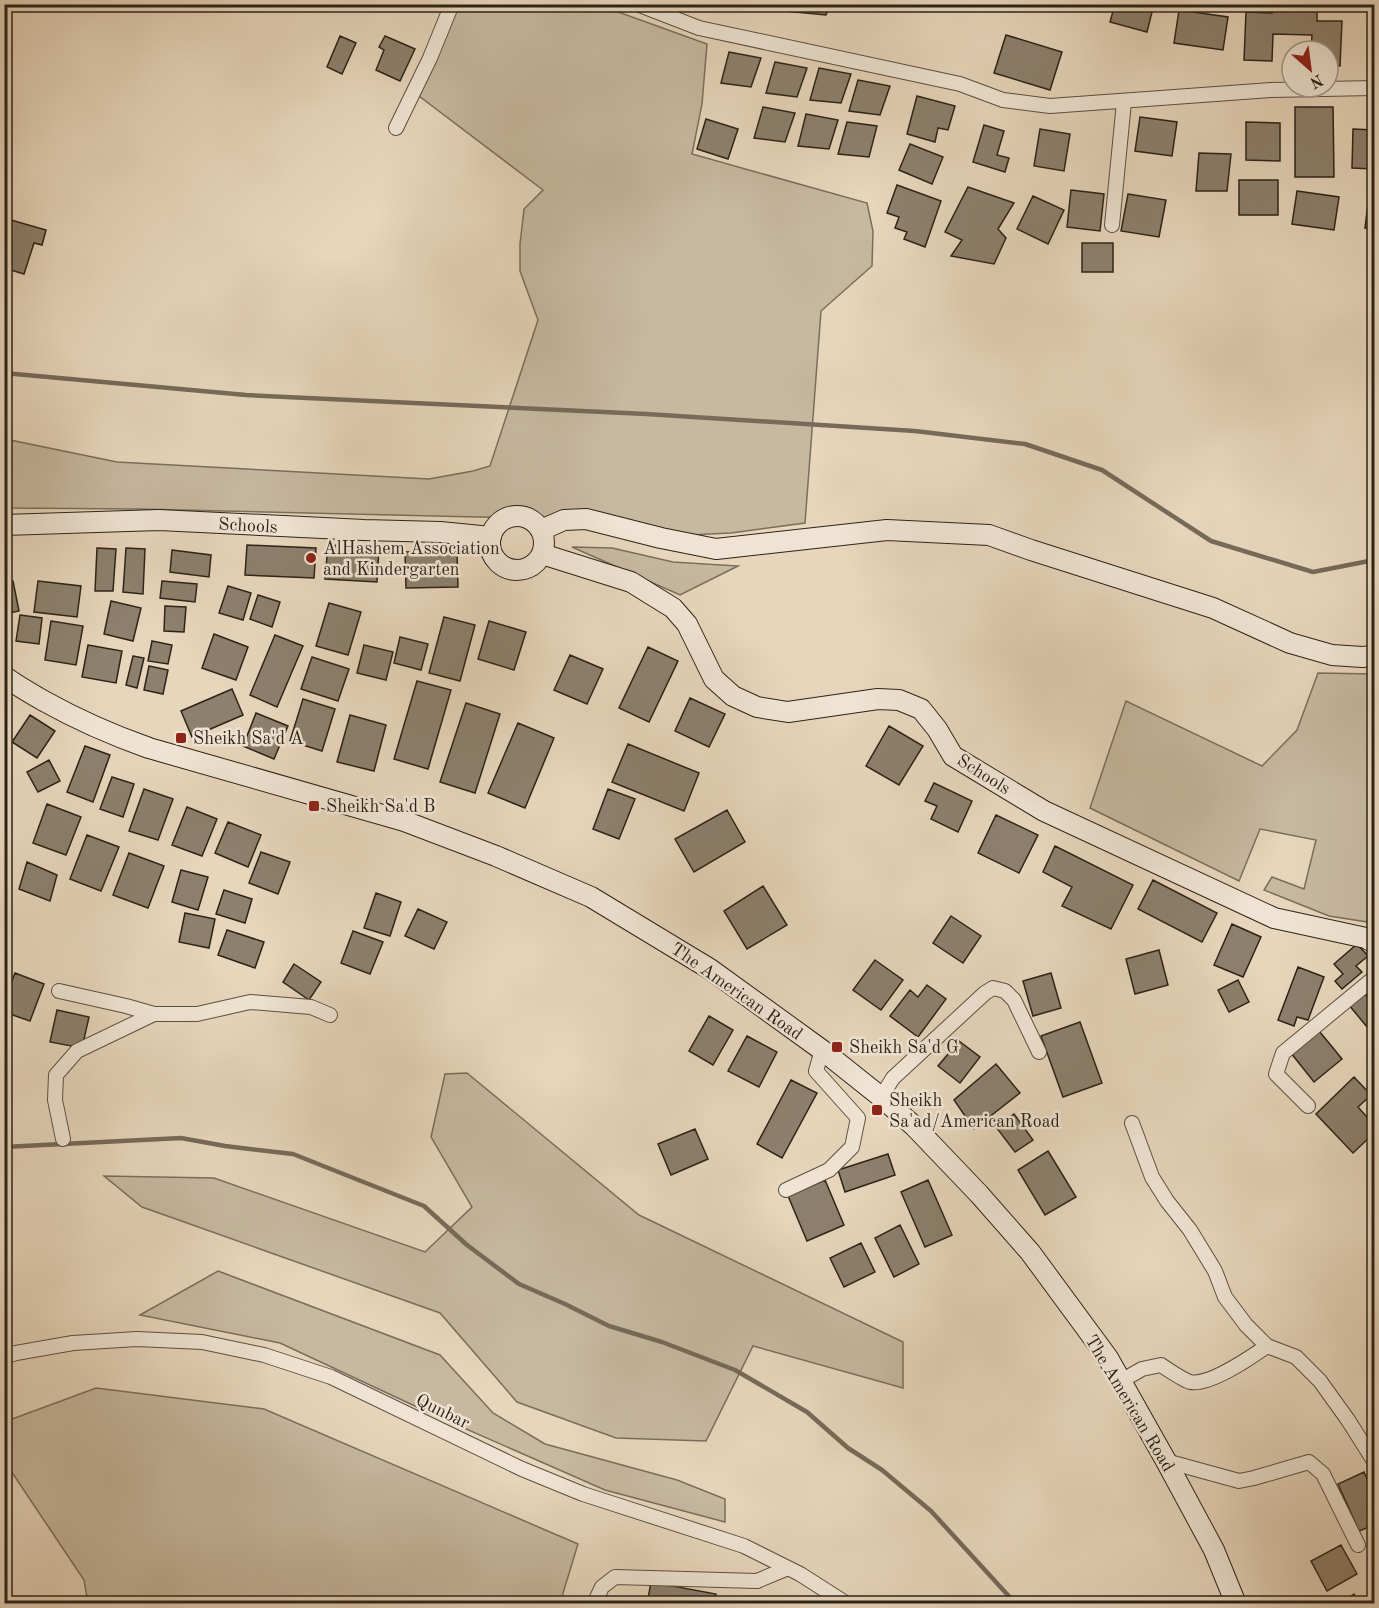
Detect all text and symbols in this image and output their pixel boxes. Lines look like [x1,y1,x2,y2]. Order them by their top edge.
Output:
north arrow [1280,39,1340,99]
text: N [1306,71,1325,91]
street label: Schools [218,515,278,537]
place label: AlHashem Association and Kindergarten [323,540,500,579]
marker: AlHashem Association and Kindergarten [304,551,318,565]
place label: Sheikh Sa'd A [193,730,304,748]
marker: Sheikh Sa'd A [174,731,188,745]
street label: Schools [954,751,1014,798]
place label: Sheikh Sa'd B [326,798,436,816]
marker: Sheikh Sa'd B [307,799,321,813]
street label: The American Road [667,940,806,1044]
place label: Sheikh Sa'd G [849,1039,959,1057]
marker: Sheikh Sa'd G [830,1040,844,1054]
place label: Sheikh Sa'ad/American Road [889,1092,1060,1131]
marker: Sheikh Sa'ad/American Road [870,1103,884,1117]
street label: The American Road [1081,1332,1177,1475]
street label: Qunbar [413,1391,473,1433]

